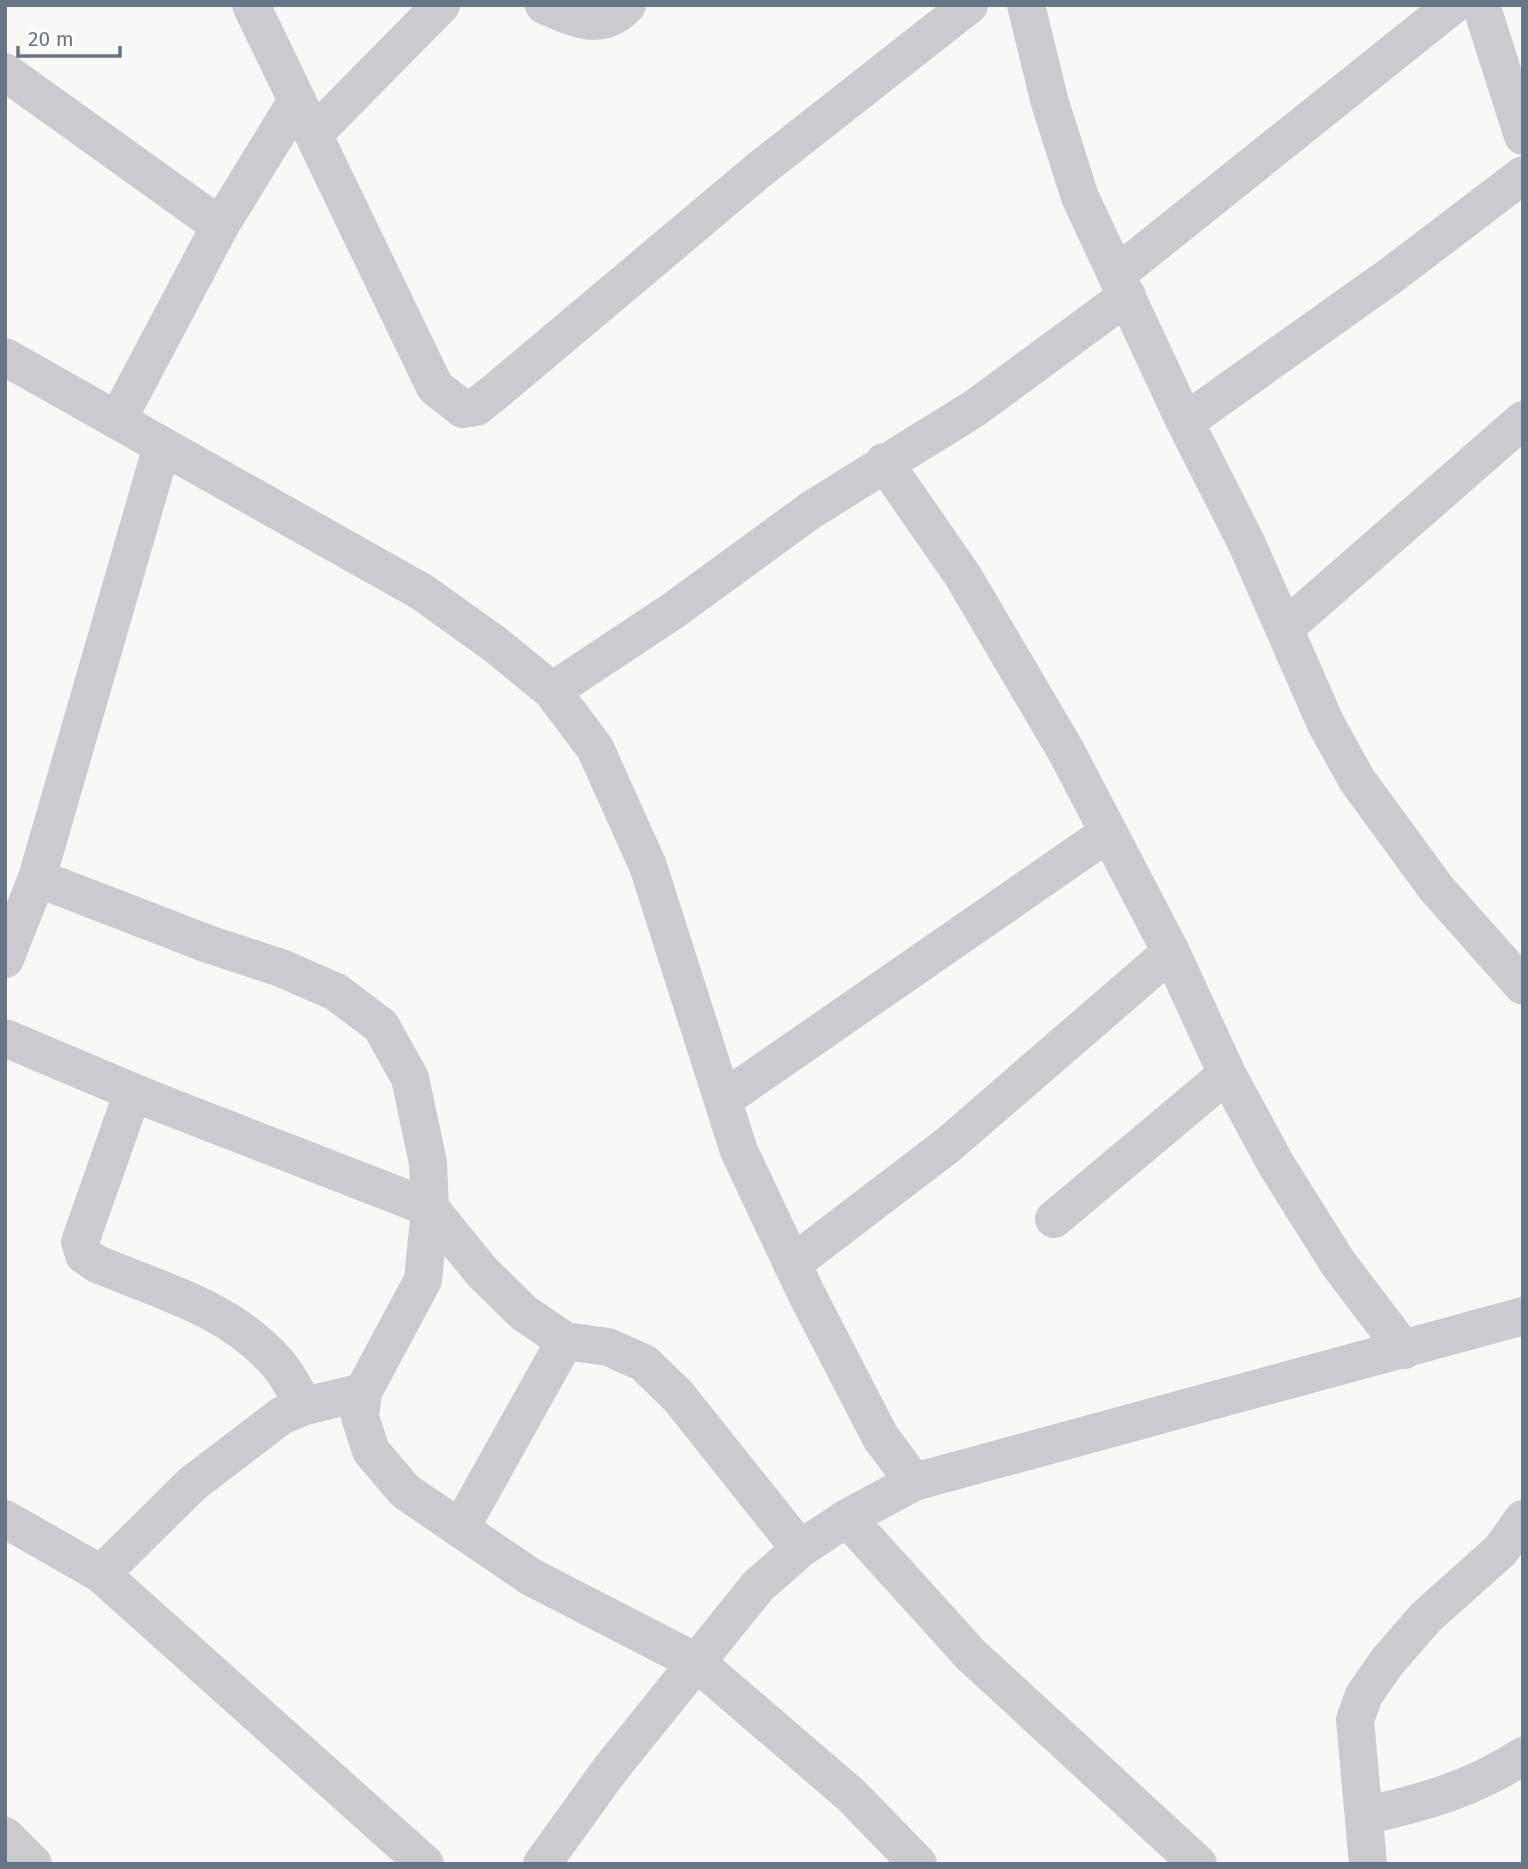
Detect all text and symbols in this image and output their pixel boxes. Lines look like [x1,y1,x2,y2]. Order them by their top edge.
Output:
scale bar [18,14,119,58]
text: 20 m [28,26,74,52]

